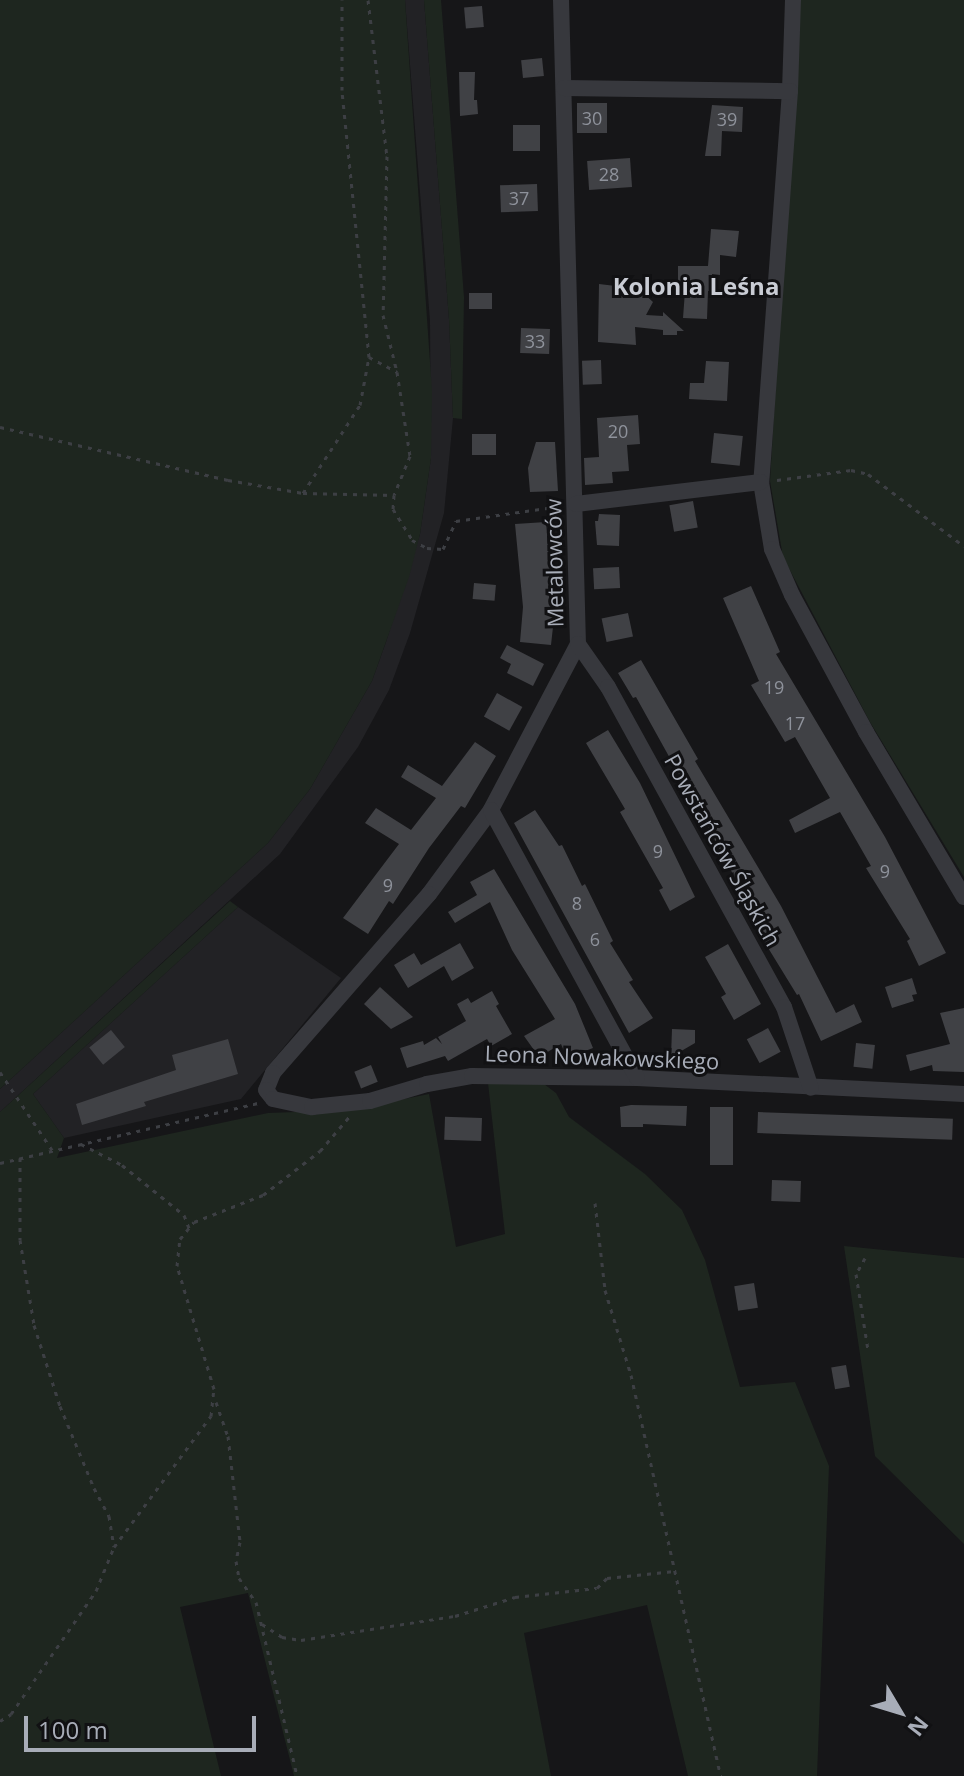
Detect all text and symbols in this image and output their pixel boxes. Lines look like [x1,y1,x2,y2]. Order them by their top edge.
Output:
house number: 30 [582,107,602,129]
house number: 39 [717,108,737,130]
house number: 28 [599,163,619,185]
house number: 37 [509,187,529,209]
district label: Kolonia Leśna [613,272,779,300]
house number: 33 [525,330,545,352]
house number: 20 [608,420,628,442]
street label: Metalowców [540,498,568,628]
house number: 19 [764,676,784,698]
house number: 17 [785,712,805,734]
street label: Powstańców Śląskich [659,749,787,951]
house number: 9 [653,840,663,862]
house number: 9 [880,860,890,882]
house number: 9 [383,874,393,896]
house number: 8 [572,892,582,914]
house number: 6 [590,928,600,950]
street label: Leona Nowakowskiego [484,1040,720,1074]
north arrow [860,1672,940,1752]
scale bar [28,1700,260,1750]
text: N [902,1710,936,1743]
text: 100 m [38,1713,108,1746]

